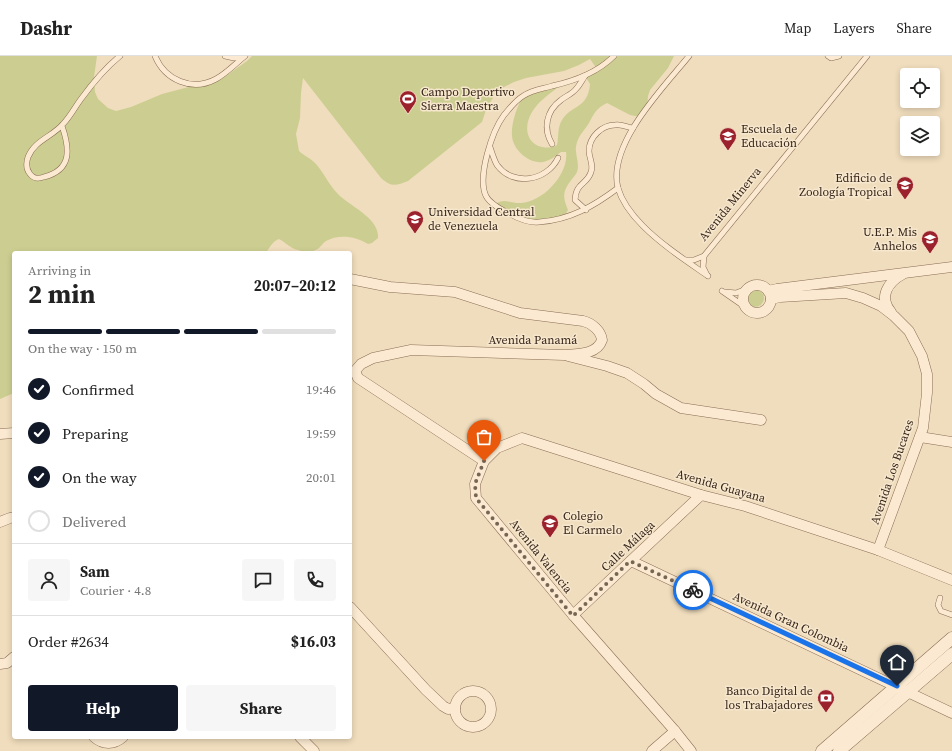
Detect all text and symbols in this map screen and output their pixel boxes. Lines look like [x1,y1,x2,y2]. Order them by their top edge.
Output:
text: Dashr [20,15,72,41]
text: Map [784,18,811,38]
text: Layers [833,18,875,38]
text: Share [897,18,932,38]
map controls [900,68,940,156]
button: locate [900,68,940,108]
place label: Campo Deportivo Sierra Maestra [421,84,515,114]
sports icon: Campo Deportivo Sierra Maestra [398,89,418,114]
button: layers [900,116,940,156]
place label: Escuela de Educación [741,121,797,151]
school or university icon: Escuela de Educación [718,126,738,151]
street label: Avenida Minerva [695,163,765,244]
place label: Edificio de Zoología Tropical [799,170,892,200]
school or university icon: Edificio de Zoología Tropical [895,175,915,200]
place label: Universidad Central de Venezuela [428,204,535,234]
school or university icon: Universidad Central de Venezuela [405,209,425,234]
place label: U.E.P. Mis Anhelos [863,224,917,254]
school or university icon: U.E.P. Mis Anhelos [920,229,940,254]
text: Arriving in [28,262,91,279]
text: 20:07–20:12 [254,275,336,296]
text: 2 min [28,276,95,312]
street label: Avenida Panamá [489,332,578,348]
text: On the way · 150 m [28,340,137,357]
icon: check [28,378,50,400]
text: Confirmed [62,379,134,400]
text: 19:46 [306,381,336,398]
street label: Avenida Los Bucares [867,418,917,526]
pin [467,420,501,461]
icon: check [28,422,50,444]
text: Preparing [62,423,128,444]
text: 19:59 [306,425,336,442]
icon: bag [473,426,495,448]
icon: check [28,466,50,488]
street label: Avenida Guayana [674,466,768,507]
text: On the way [62,467,137,488]
text: 20:01 [306,469,336,486]
place label: Colegio El Carmelo [563,508,623,538]
text: Delivered [62,511,126,532]
school or university icon: Colegio El Carmelo [540,513,560,538]
street label: Avenida Valencia [506,516,576,597]
street label: Calle Málaga [598,516,659,575]
button: person [28,559,70,601]
button: chat [242,559,284,601]
button: phone [294,559,336,601]
text: Sam [80,561,110,582]
courier [673,570,713,610]
icon: bike [682,579,704,601]
text: Courier · 4.8 [80,582,151,599]
street label: Avenida Gran Colombia [730,588,853,656]
text: Order #2634 [28,631,109,652]
text: $16.03 [291,631,336,652]
pin [880,645,914,686]
icon: home [886,651,908,673]
place label: Banco Digital de los Trabajadores [725,683,813,713]
button: Help [28,685,178,731]
button: Share [186,685,336,731]
bank icon: Banco Digital de los Trabajadores [816,688,836,713]

